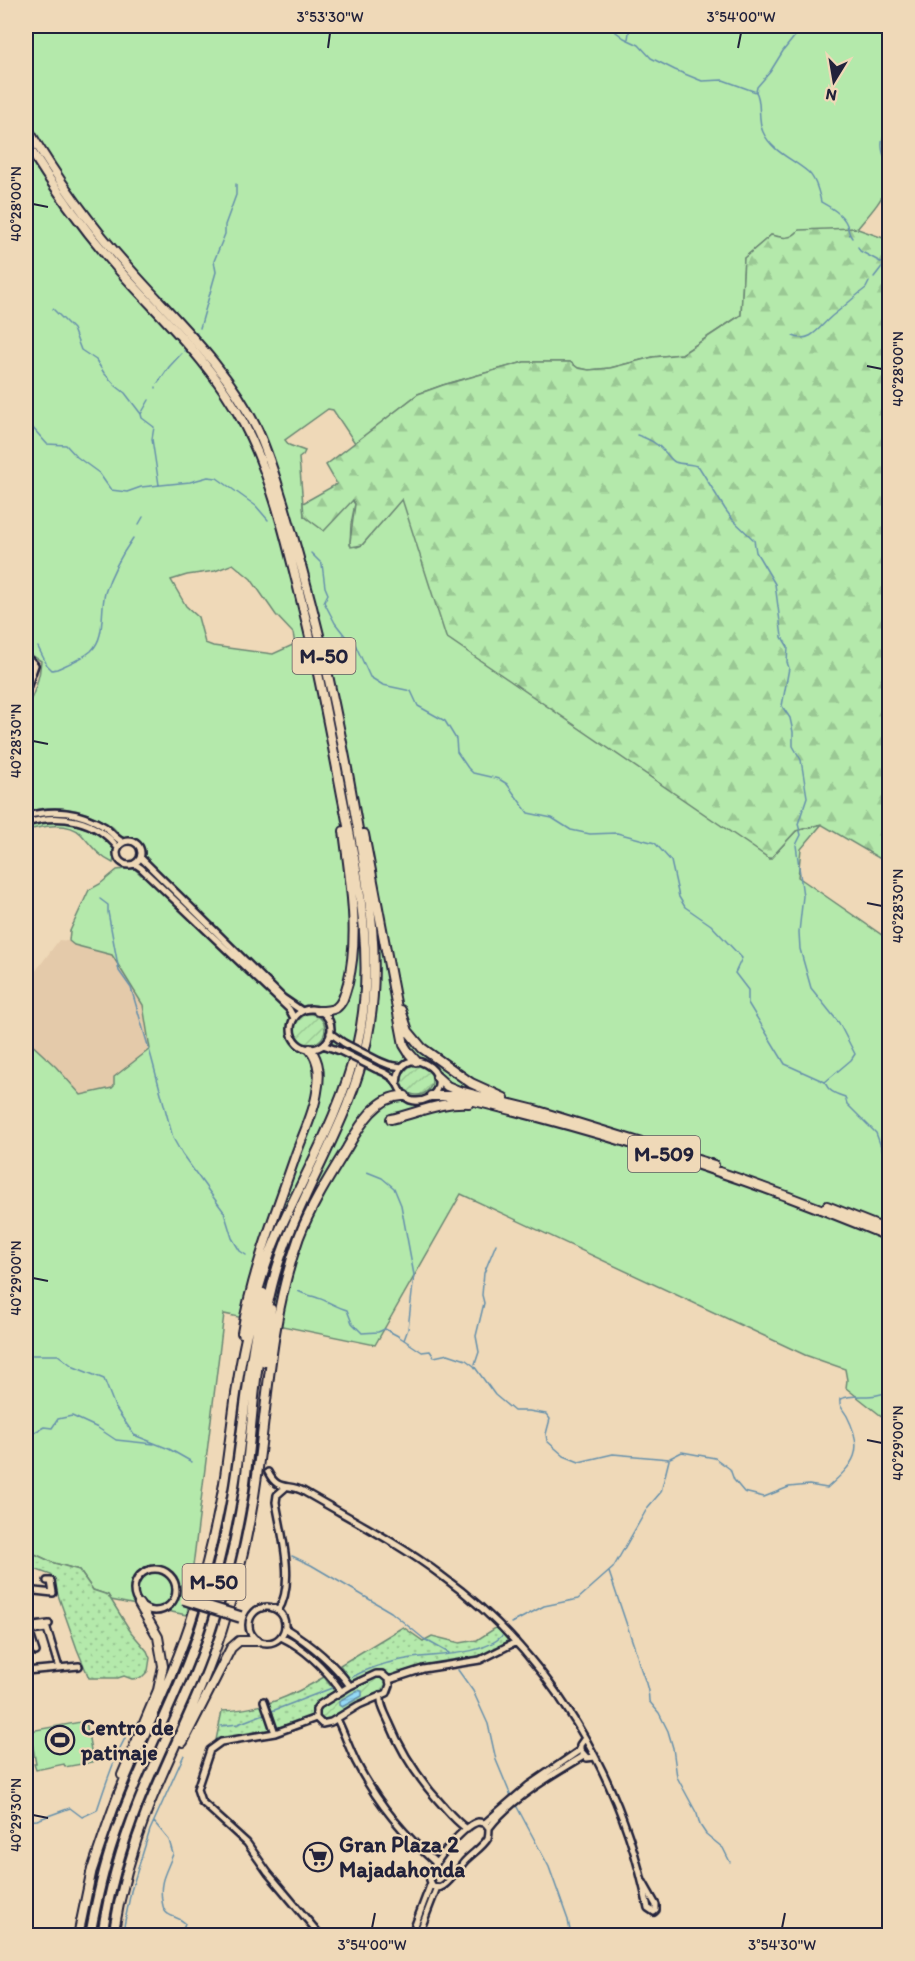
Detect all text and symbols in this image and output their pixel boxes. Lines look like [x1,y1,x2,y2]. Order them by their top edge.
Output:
text: 3°53'30"W [296,8,364,26]
text: 3°54'00"W [706,8,776,26]
north arrow [804,51,864,111]
text: N [824,85,838,106]
text: 40°28'00"N [7,166,25,242]
text: 40°28'00"N [889,331,907,407]
road number: M-50 [292,638,356,674]
text: 40°28'30"N [7,704,25,778]
text: 40°28'30"N [889,869,907,943]
road number: M-509 [628,1136,700,1172]
text: 40°29'00"N [7,1240,25,1316]
text: 40°29'00"N [889,1405,907,1481]
road number: M-50 [182,1564,246,1600]
place label: Centro de patinaje [80,1714,174,1766]
sports icon: Centro de patinaje [44,1724,76,1756]
text: 40°29'30"N [7,1778,25,1852]
place label: Gran Plaza 2 Majadahonda [339,1831,465,1883]
supermarket icon: Gran Plaza 2 Majadahonda [302,1841,334,1873]
text: 3°54'00"W [337,1936,407,1954]
text: 3°54'30"W [748,1936,816,1954]

